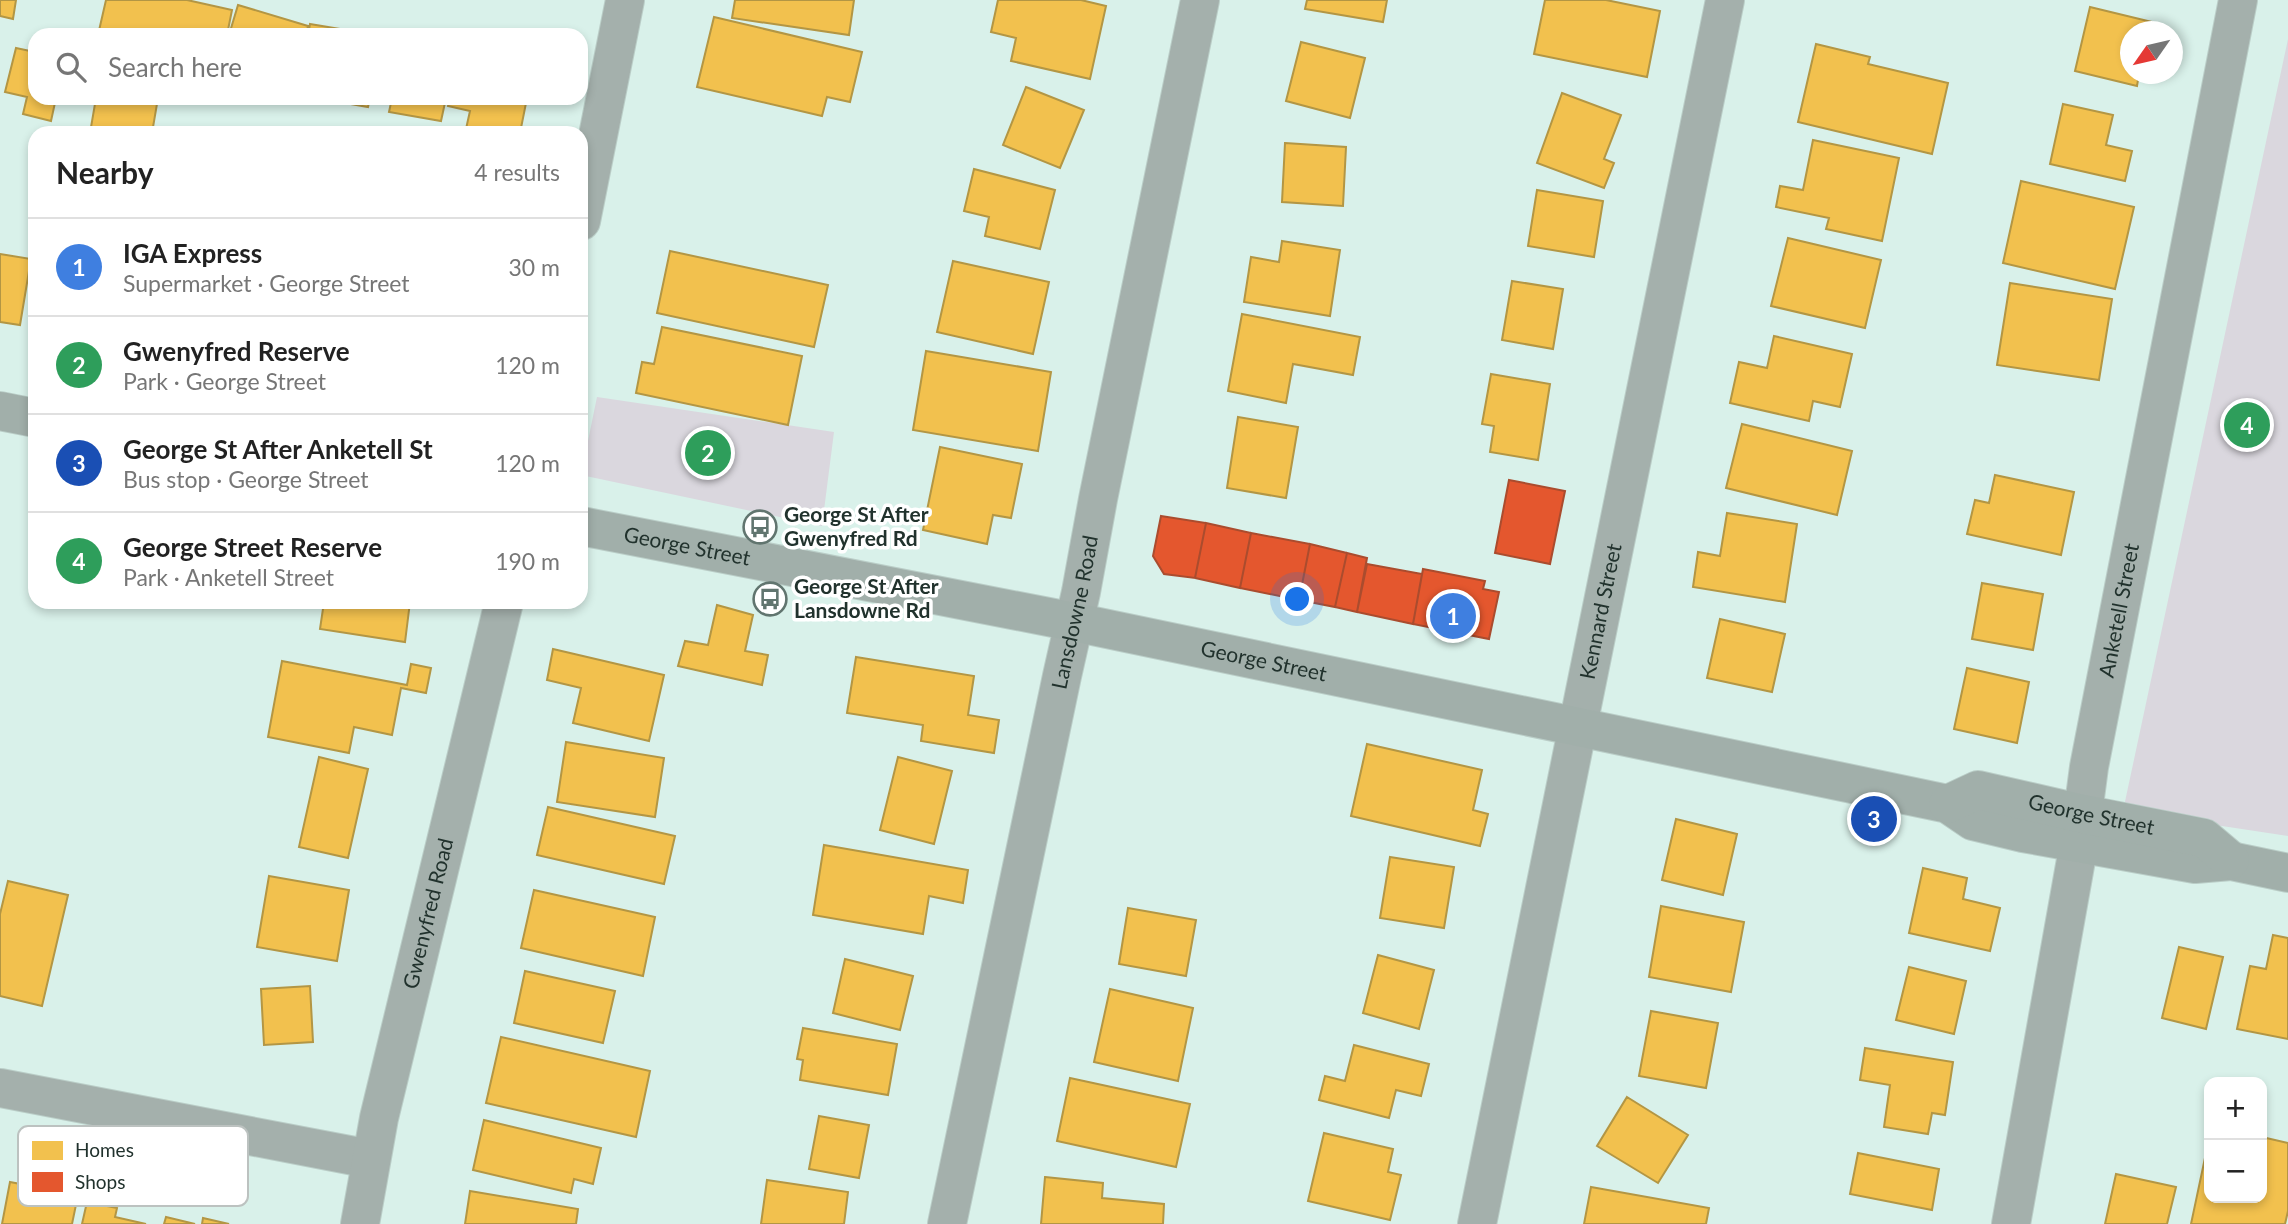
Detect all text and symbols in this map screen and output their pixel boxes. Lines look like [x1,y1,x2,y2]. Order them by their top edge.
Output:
north arrow [2120,21,2183,84]
search box [28,28,588,105]
icon: search [52,48,90,86]
text: Search here [108,51,242,83]
text: Nearby [56,154,154,190]
text: 4 results [474,158,560,186]
text: IGA Express [123,237,262,269]
text: 1 [72,253,86,281]
text: 30 m [509,253,560,281]
text: Supermarket · George Street [123,269,410,297]
text: Gwenyfred Reserve [123,335,350,367]
text: 2 [72,351,86,379]
text: 120 m [495,351,560,379]
text: Park · George Street [123,367,326,395]
pin: 4 [2224,399,2270,451]
pin: 2 [685,427,731,479]
text: George St After Anketell St [123,433,433,465]
text: 3 [72,449,86,477]
text: 120 m [495,449,560,477]
text: Bus stop · George Street [123,465,368,493]
place label: George St After Gwenyfred Rd [784,501,929,550]
bus stop icon: George St After Gwenyfred Rd [741,508,779,546]
street label: George Street [622,521,753,570]
text: George Street Reserve [123,531,382,563]
street label: Lansdowne Road [1046,533,1102,691]
street label: Kennard Street [1574,541,1626,681]
street label: Anketell Street [2093,541,2143,680]
text: 4 [72,547,86,575]
text: 190 m [495,547,560,575]
text: Park · Anketell Street [123,563,334,591]
place label: George St After Lansdowne Rd [794,573,939,622]
bus stop icon: George St After Lansdowne Rd [751,580,789,618]
your location [1280,582,1314,616]
pin: 1 [1430,590,1476,642]
street label: George Street [1199,635,1330,685]
street label: George Street [2026,788,2157,839]
pin: 3 [1851,793,1897,845]
street label: Gwenyfred Road [397,835,457,991]
map controls [2204,1077,2267,1203]
button: + [2204,1077,2267,1140]
legend [18,1126,248,1206]
text: Homes [75,1138,134,1161]
button: − [2204,1140,2267,1203]
text: Shops [75,1170,125,1193]

